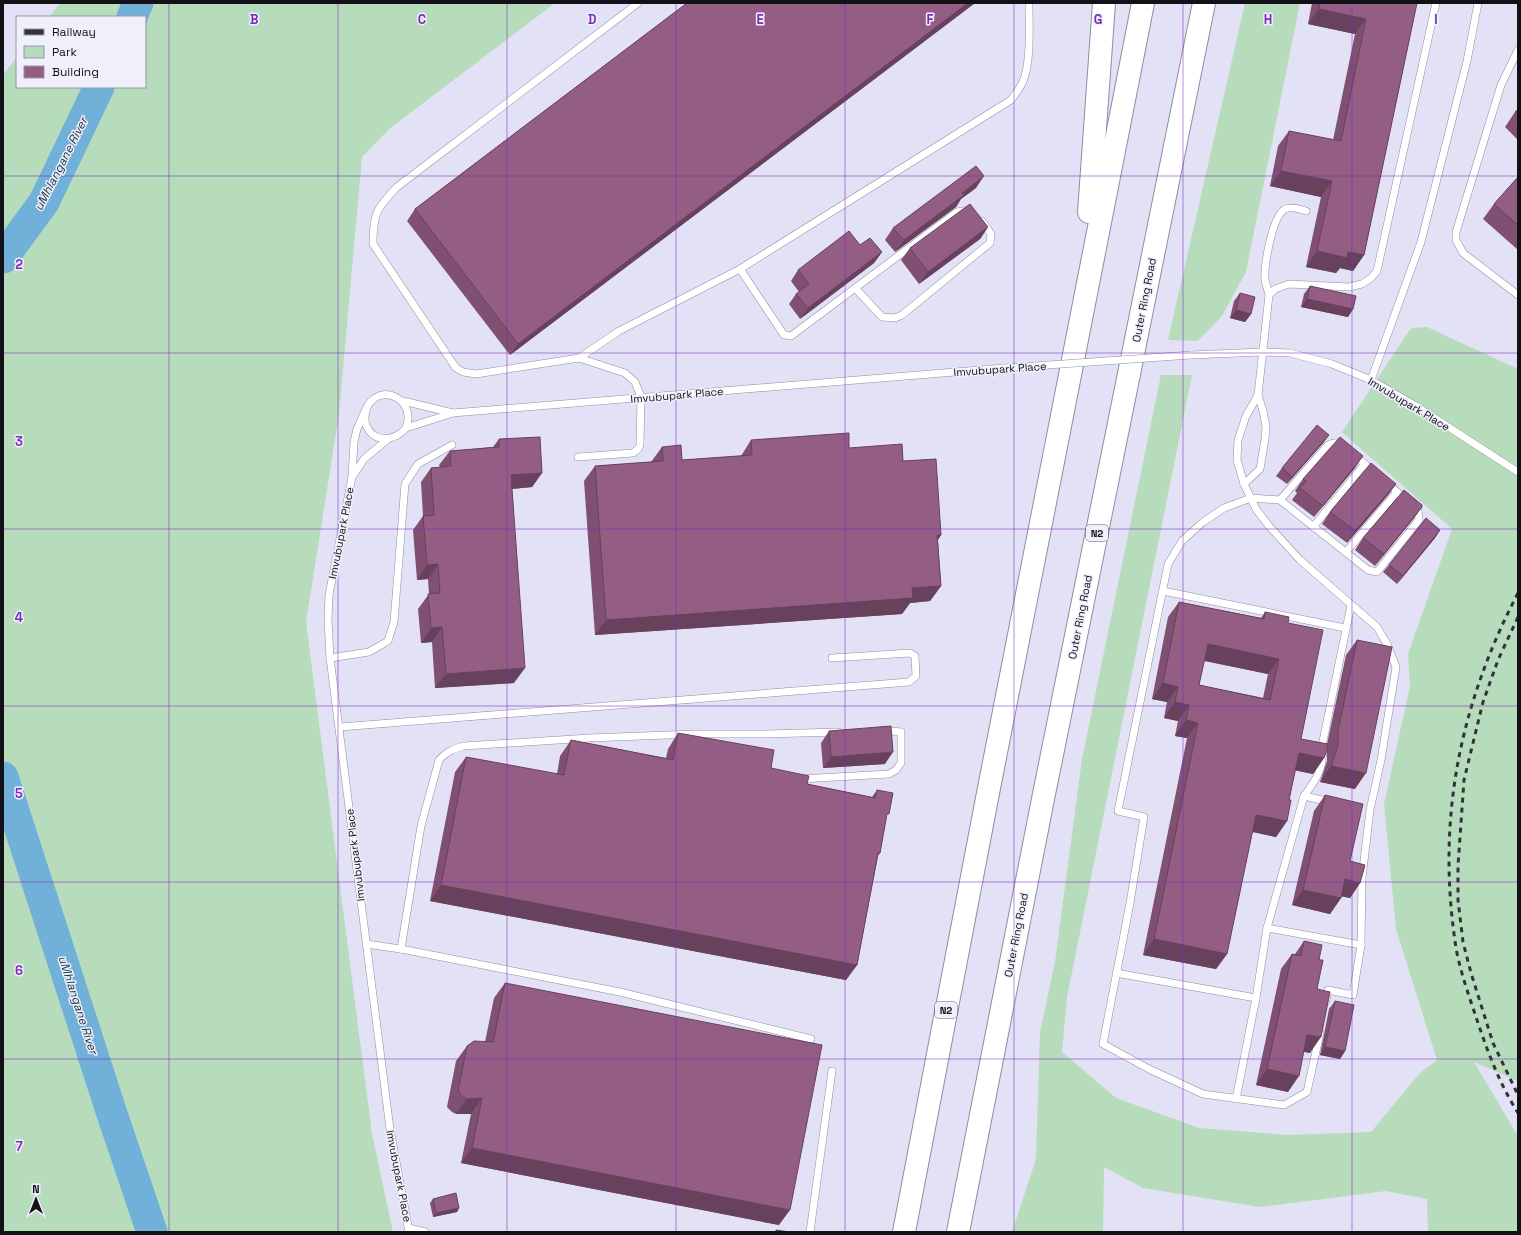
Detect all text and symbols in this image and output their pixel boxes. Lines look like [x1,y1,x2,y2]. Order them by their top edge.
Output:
text: B [250,11,259,28]
text: C [418,11,426,28]
text: D [588,11,597,28]
text: E [756,11,764,28]
text: F [927,11,934,28]
text: G [1094,11,1102,28]
text: H [1264,11,1272,28]
text: I [1434,11,1438,28]
legend [16,16,146,88]
text: Railway [52,24,96,40]
text: Park [52,44,77,60]
text: Building [52,64,99,80]
water label: uMhlangane River [31,113,92,213]
text: 2 [15,256,23,273]
street label: Outer Ring Road [1129,257,1159,343]
street label: Imvubupark Place [953,359,1047,379]
street label: Imvubupark Place [1365,374,1453,434]
street label: Imvubupark Place [630,384,724,406]
text: 3 [15,433,23,450]
street label: Imvubupark Place [325,486,357,580]
road number: N2 [1086,525,1108,541]
street label: Outer Ring Road [1065,574,1095,660]
text: 4 [15,609,23,626]
text: 5 [15,785,23,802]
street label: Imvubupark Place [342,808,368,902]
street label: Outer Ring Road [1001,892,1031,978]
water label: uMhlangane River [55,954,102,1058]
text: 6 [15,962,23,979]
road number: N2 [935,1002,957,1018]
street label: Imvubupark Place [383,1129,415,1223]
text: 7 [15,1138,23,1155]
north arrow [16,1179,56,1219]
text: N [32,1182,40,1196]

